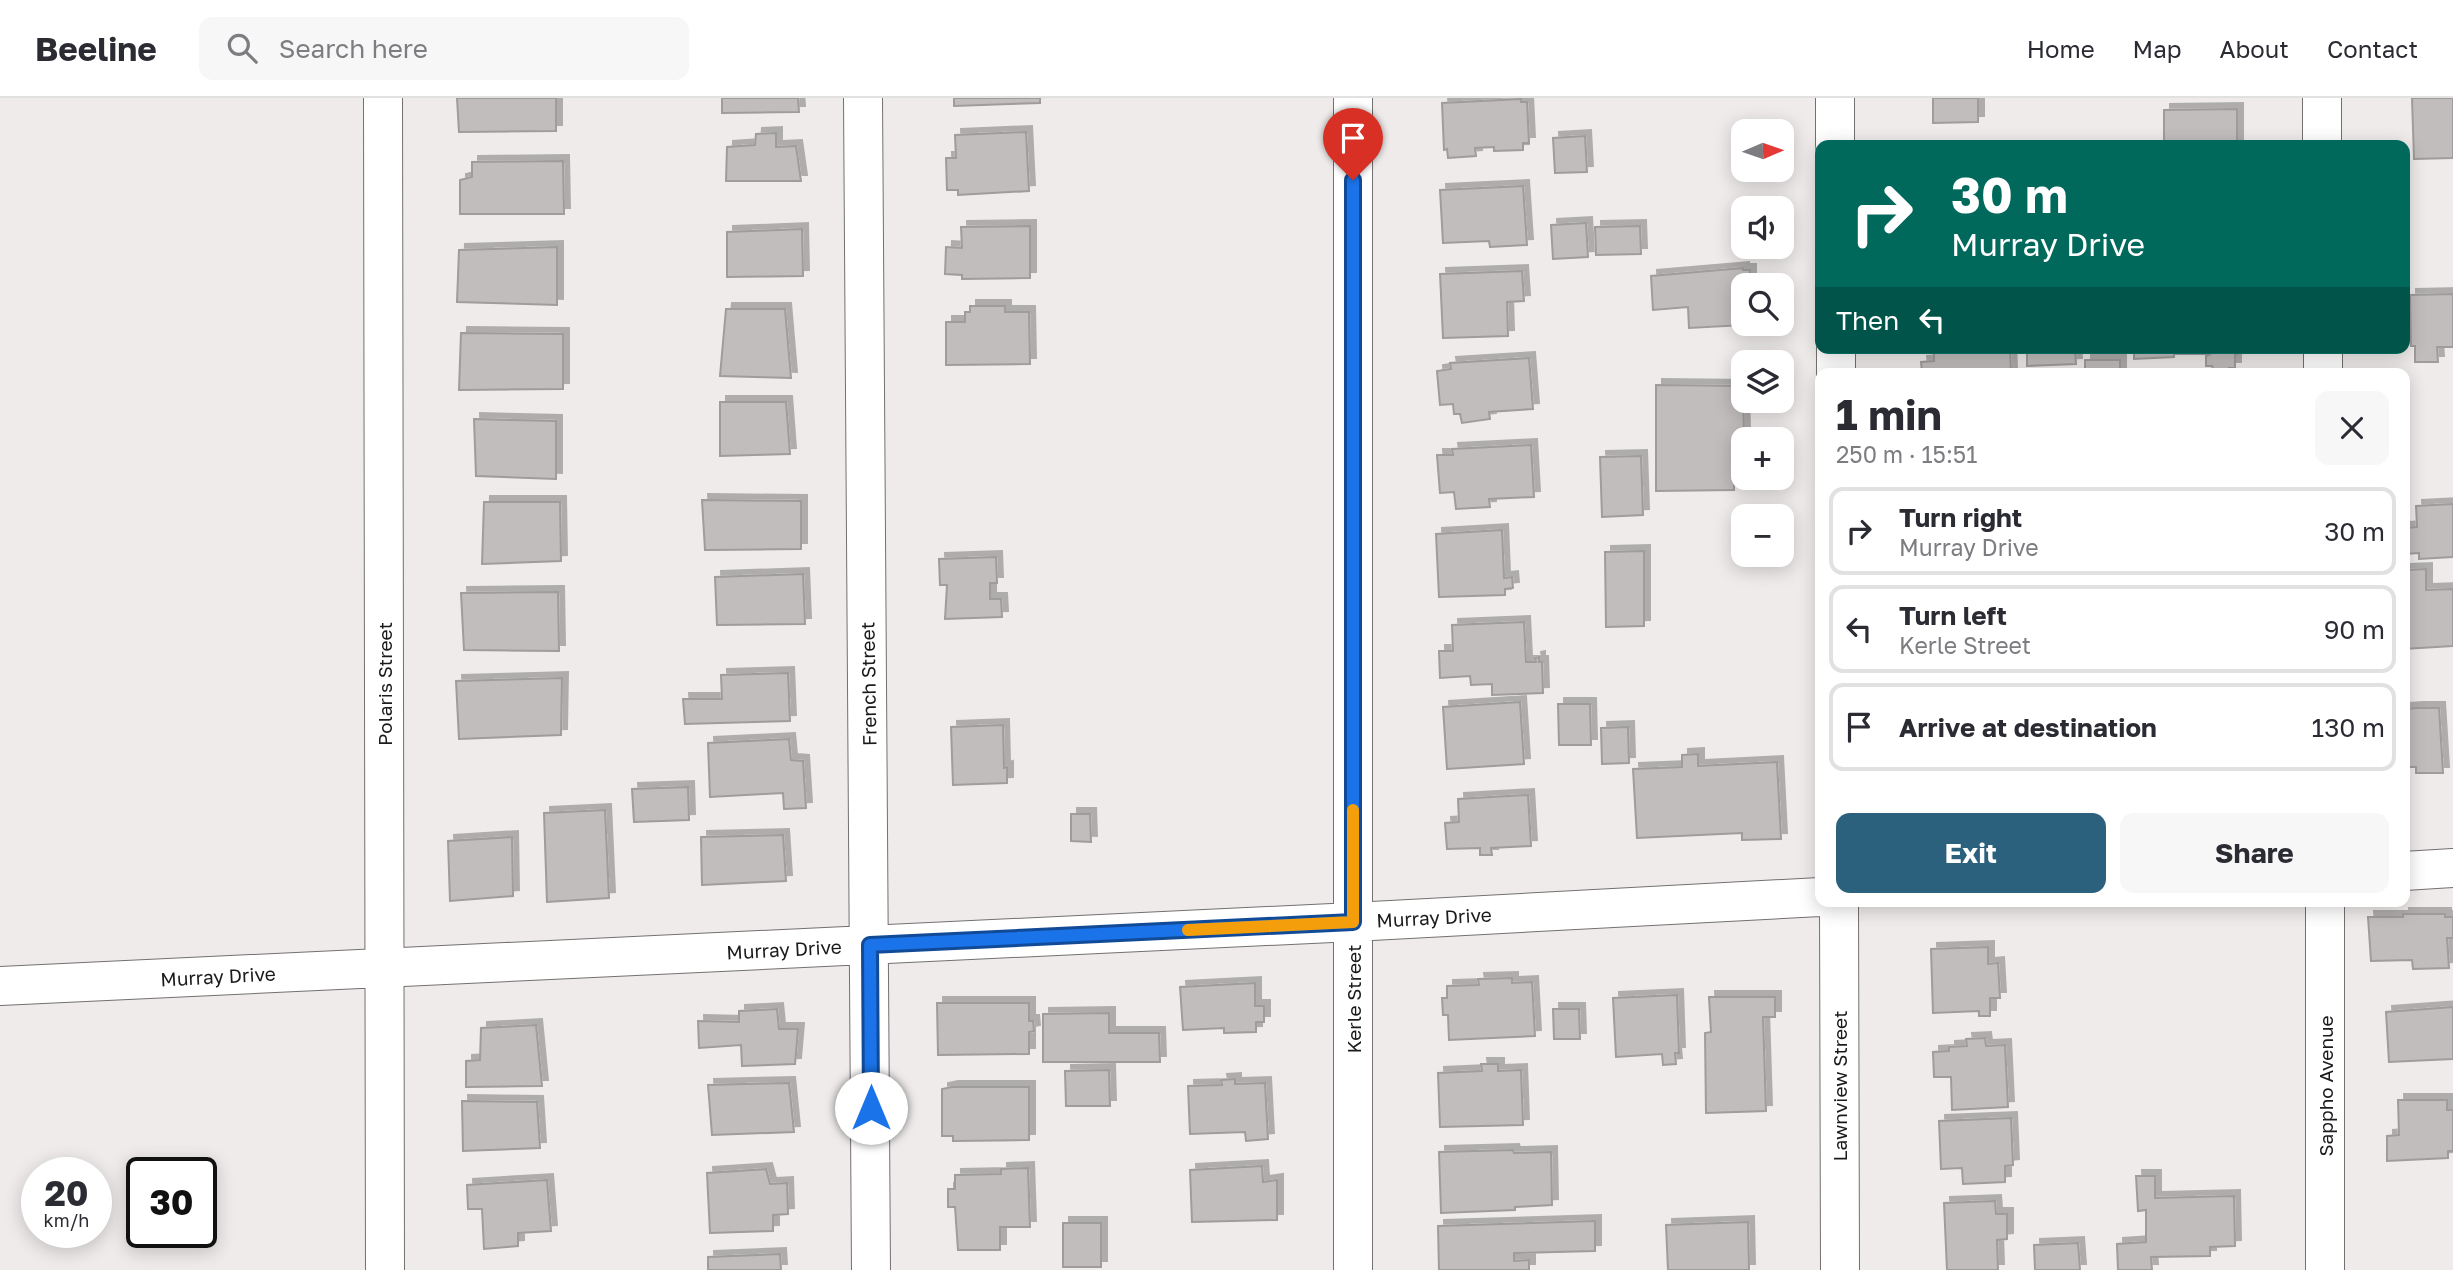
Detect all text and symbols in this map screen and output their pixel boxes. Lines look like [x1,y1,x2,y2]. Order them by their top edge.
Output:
search box [199,17,689,80]
text: Beeline [35,29,157,68]
icon: search [223,29,261,67]
text: Search here [279,33,428,64]
text: Home [2027,34,2095,63]
text: Map [2133,34,2182,63]
text: About [2220,34,2289,63]
text: Contact [2327,34,2418,63]
pin [1323,108,1383,180]
icon: arrive [1334,119,1372,157]
north arrow [1731,119,1794,182]
map controls [1731,119,1794,567]
text: 30 m [1951,165,2068,224]
icon: right [1836,168,1927,259]
button: sound [1731,196,1794,259]
text: Murray Drive [1951,225,2145,263]
button: search [1731,273,1794,336]
icon: left [1913,301,1951,339]
text: Then [1836,305,1899,336]
button: layers [1731,350,1794,413]
text: 1 min [1836,389,1942,439]
button: close [2315,391,2389,465]
button: + [1731,427,1794,490]
text: 250 m · 15:51 [1836,440,1977,468]
text: Turn right [1899,502,2022,533]
button: − [1731,504,1794,567]
icon: right [1840,512,1878,550]
text: 30 m [2324,516,2385,547]
text: Murray Drive [1899,533,2039,561]
text: Turn left [1899,600,2007,631]
icon: left [1840,610,1878,648]
text: 90 m [2324,614,2385,645]
street label: Polaris Street [373,622,396,746]
street label: French Street [855,622,881,746]
text: Kerle Street [1899,631,2031,659]
icon: arrive [1840,708,1878,746]
text: Arrive at destination [1899,712,2157,743]
text: 130 m [2312,712,2385,743]
button: Exit [1836,813,2106,893]
button: Share [2120,813,2389,893]
street label: Murray Drive [1376,902,1492,932]
street label: Murray Drive [726,934,842,964]
street label: Kerle Street [1342,944,1365,1054]
street label: Murray Drive [160,961,276,991]
street label: Lawnview Street [1828,1010,1851,1162]
street label: Sappho Avenue [2314,1015,2337,1157]
position arrow [834,1071,908,1145]
speed limit sign: 30 [126,1157,217,1248]
text: 20 [44,1172,89,1214]
text: km/h [44,1209,89,1231]

